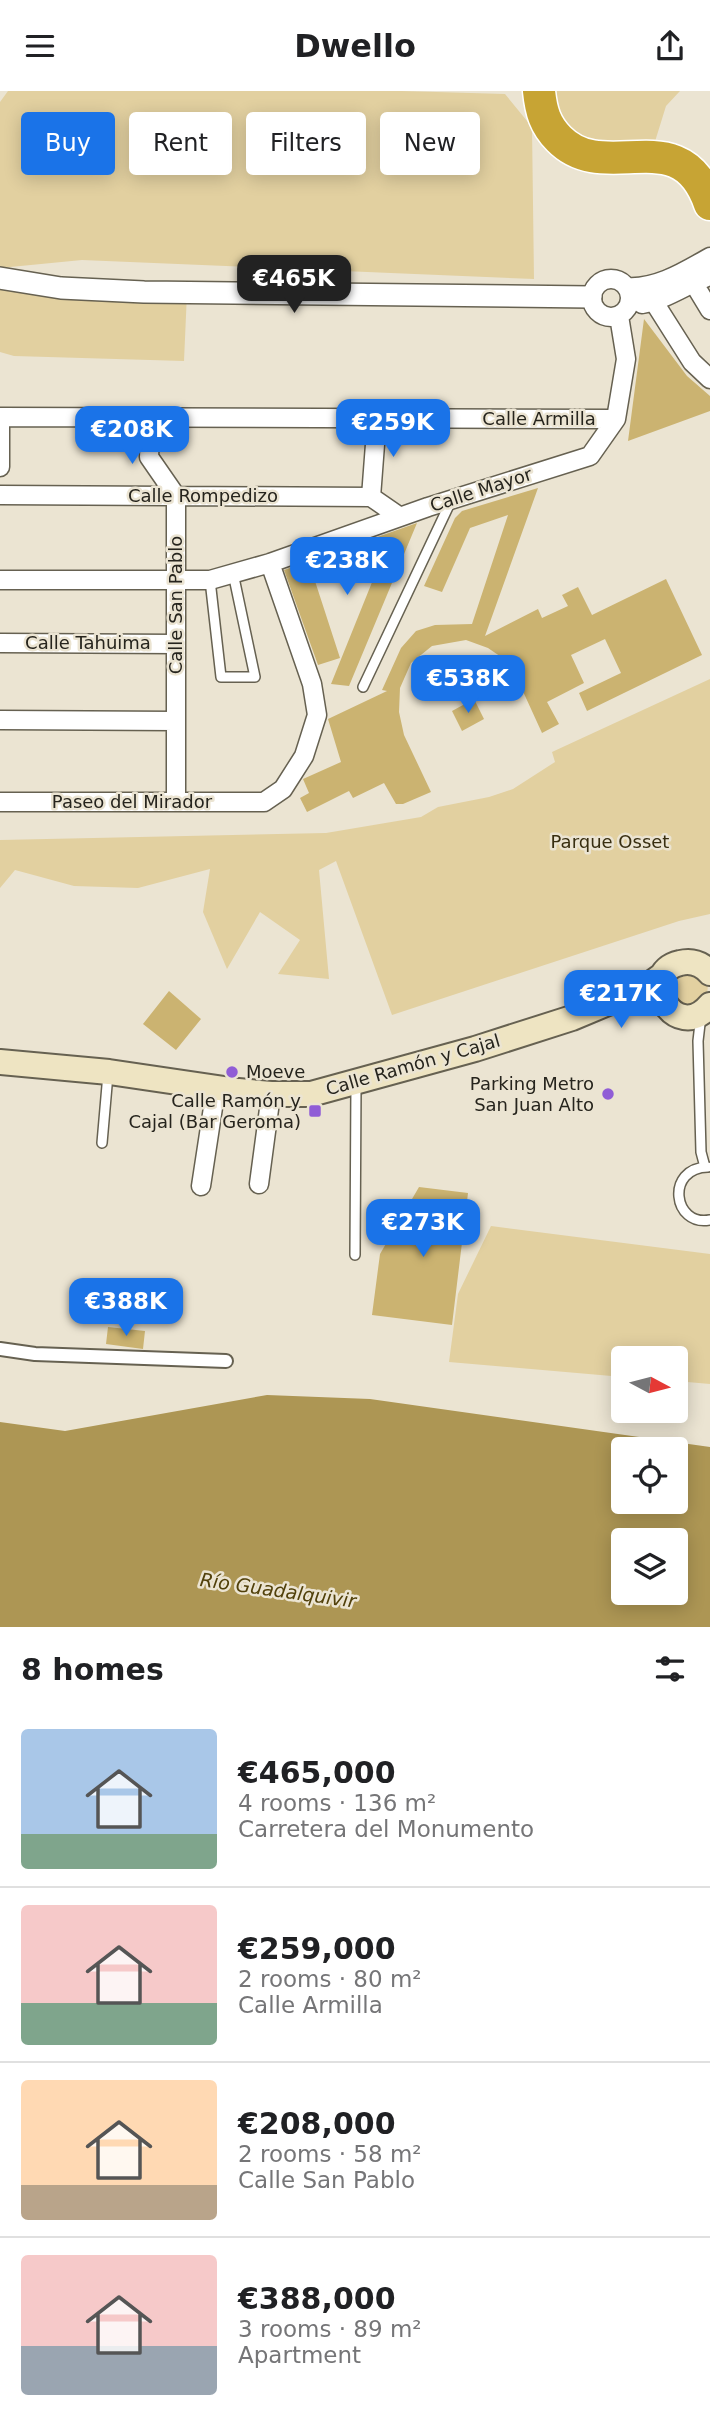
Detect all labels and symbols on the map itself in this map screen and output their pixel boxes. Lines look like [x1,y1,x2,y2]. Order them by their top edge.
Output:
pin: €465K [245,255,343,315]
pin: €259K [344,399,442,459]
pin: €208K [83,407,181,466]
street label: Calle Armilla [482,408,596,429]
street label: Calle Mayor [427,463,535,516]
street label: Calle Rompedizo [128,485,278,506]
street label: Calle San Pablo [165,536,186,674]
pin: €238K [298,538,396,597]
street label: Calle Tahuima [25,632,151,653]
pin: €538K [419,655,517,715]
street label: Paseo del Mirador [52,791,213,812]
park label: Parque Osset [551,831,669,852]
pin: €217K [572,971,670,1030]
street label: Calle Ramón y Cajal [323,1030,502,1099]
place label: Moeve [246,1061,305,1082]
marker: Moeve [224,1064,240,1080]
place label: Parking Metro San Juan Alto [470,1073,594,1115]
marker: Parking Metro San Juan Alto [600,1086,616,1102]
place label: Calle Ramón y Cajal (Bar Geroma) [128,1090,301,1132]
marker: Calle Ramón y Cajal (Bar Geroma) [307,1103,323,1119]
pin: €273K [374,1199,472,1259]
pin: €388K [77,1279,175,1338]
north arrow [611,1346,688,1423]
water label: Río Guadalquivir [199,1568,359,1612]

